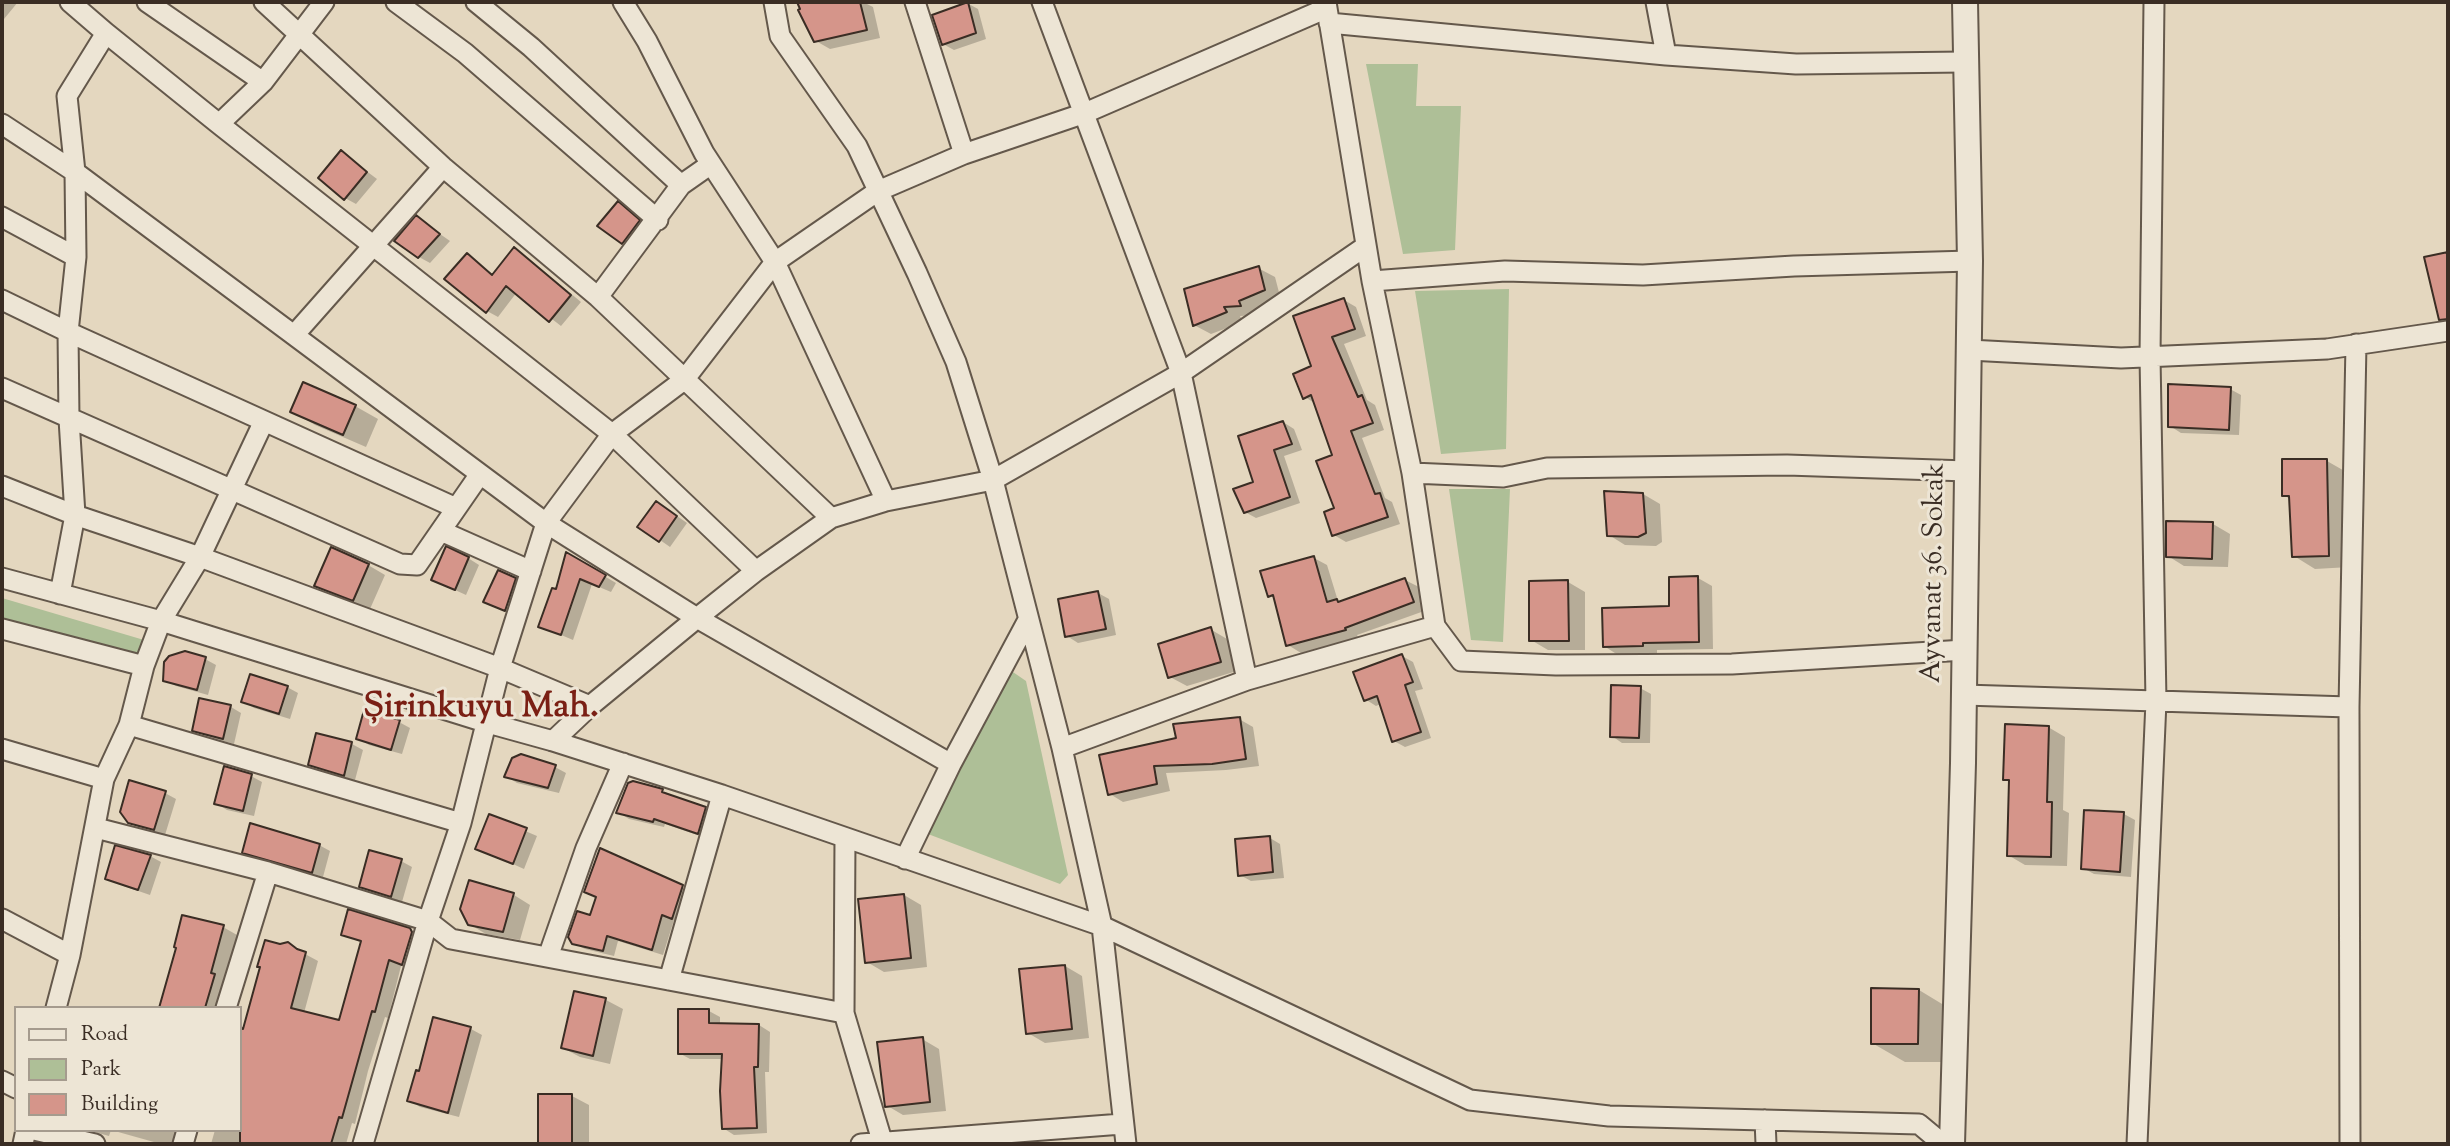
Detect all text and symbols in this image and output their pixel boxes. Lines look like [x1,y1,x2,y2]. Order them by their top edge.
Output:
street label: Ayvanat 36. Sokak [1917,463,1955,683]
district label: Şirinkuyu Mah. [363,689,599,731]
legend [14,1006,242,1132]
text: Road [81,1020,128,1050]
text: Park [81,1055,121,1085]
text: Building [81,1090,158,1120]

